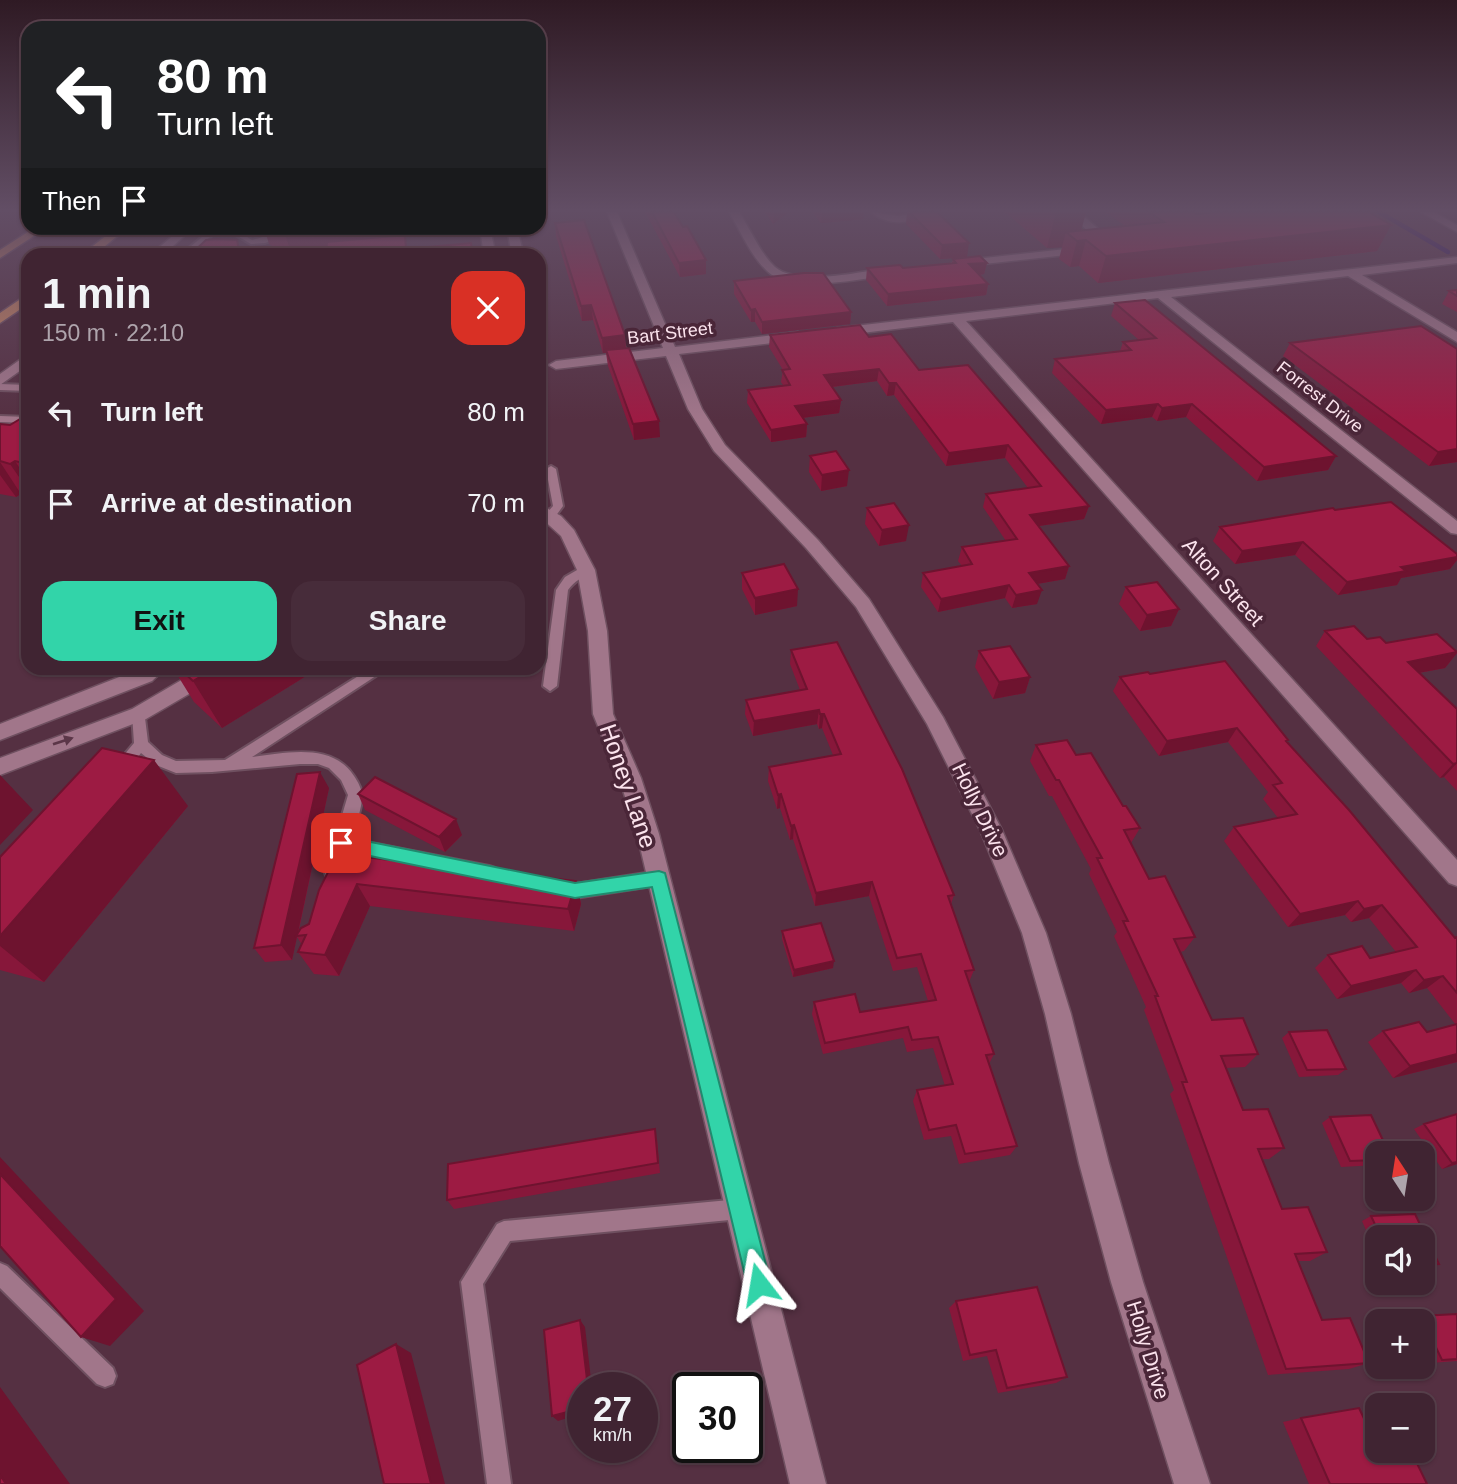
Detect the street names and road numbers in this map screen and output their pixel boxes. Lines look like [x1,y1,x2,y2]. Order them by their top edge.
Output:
street label: Bart Street [626,318,714,348]
street label: Forrest Drive [1273,357,1367,437]
street label: Alton Street [1178,533,1269,630]
street label: Honey Lane [595,720,662,851]
street label: Holly Drive [948,759,1013,860]
street label: Holly Drive [1123,1298,1174,1402]

